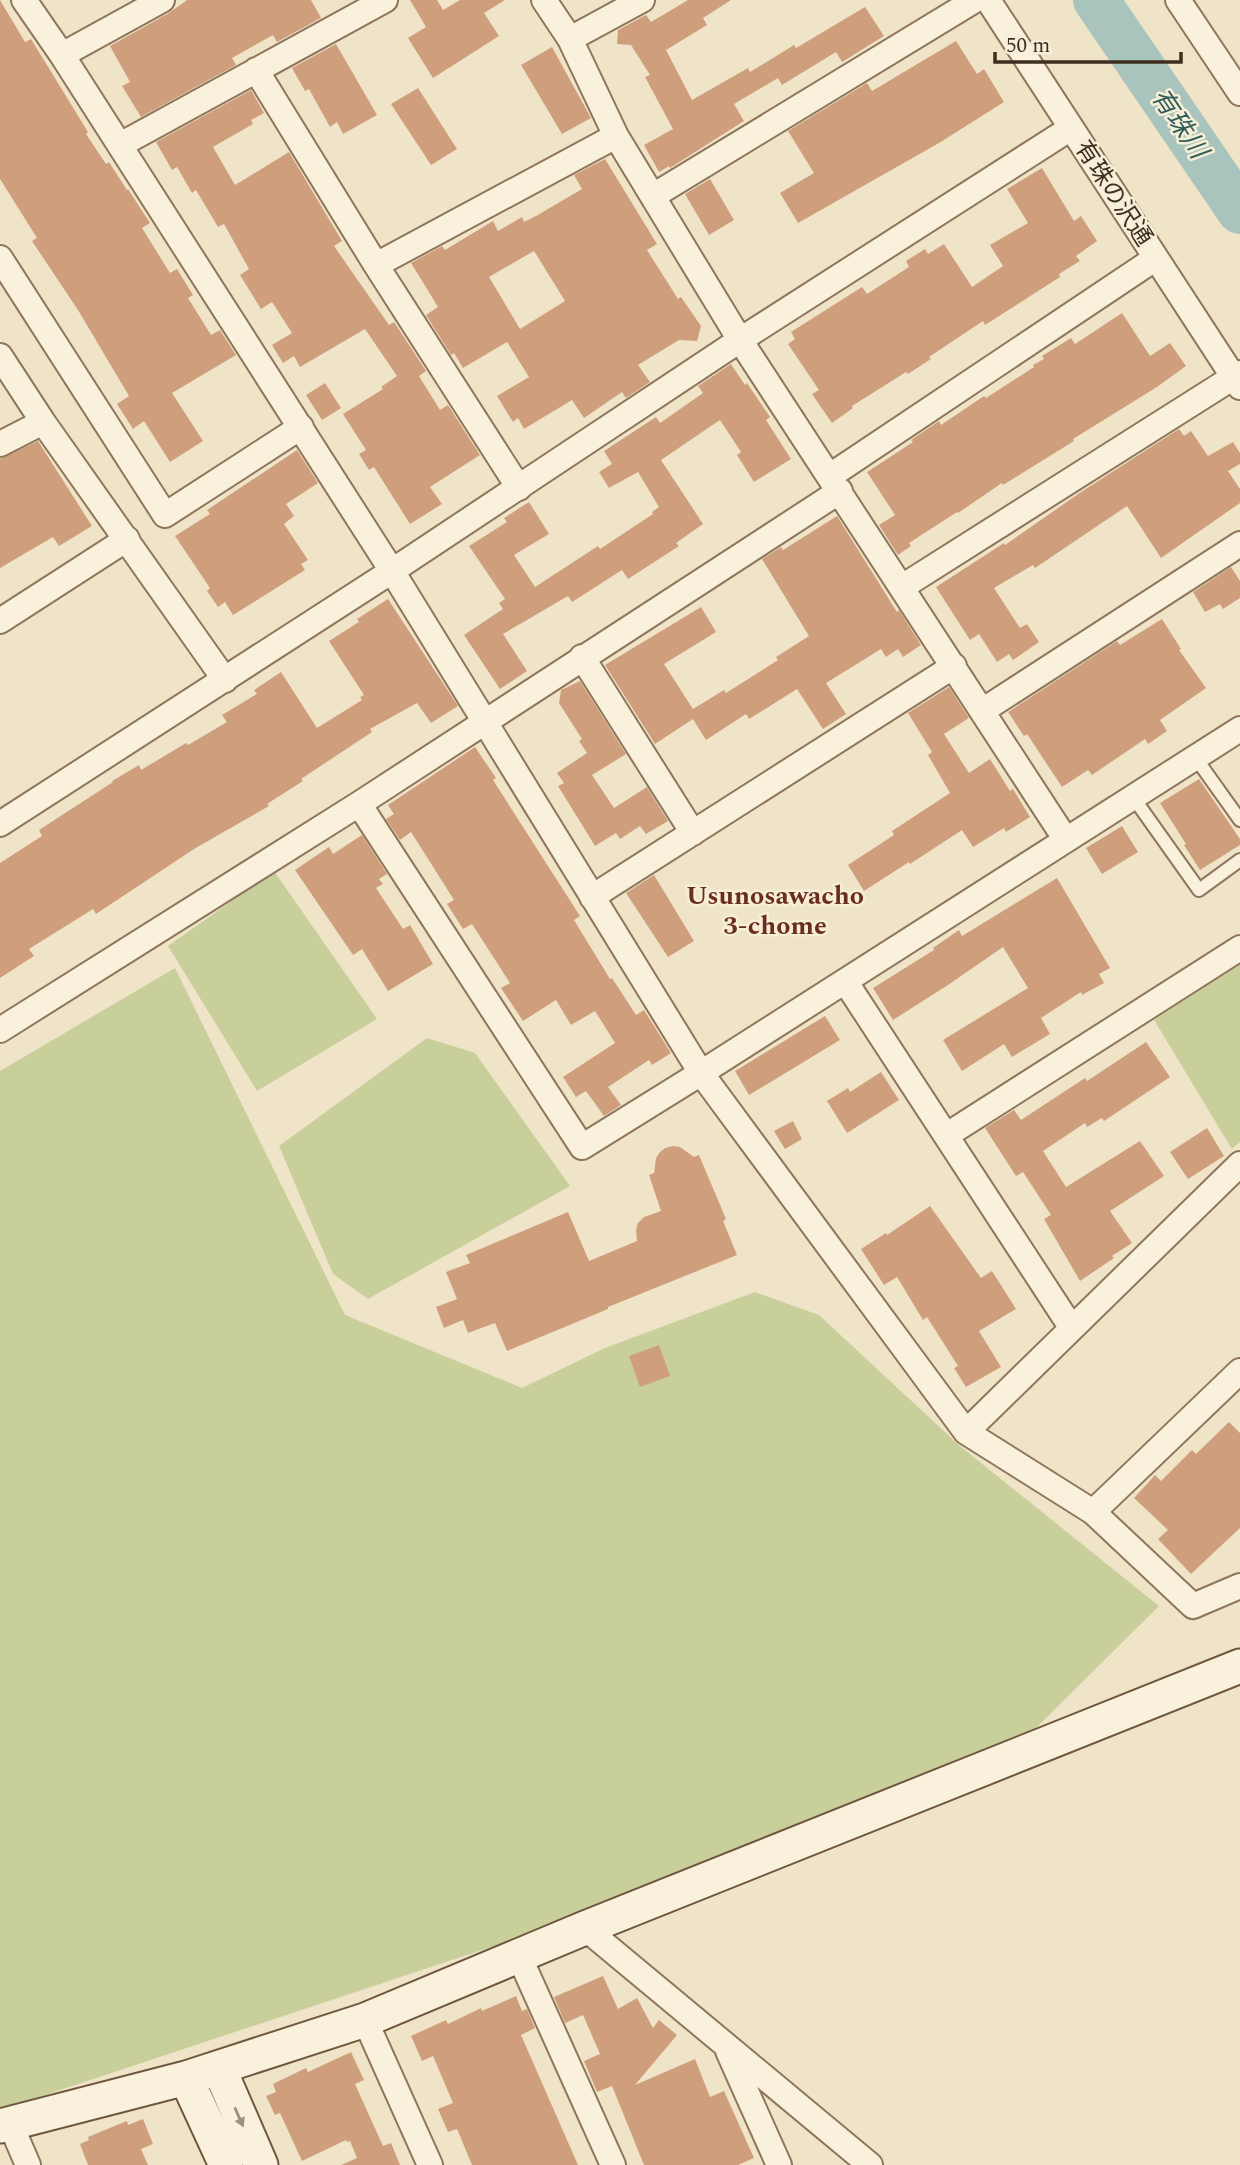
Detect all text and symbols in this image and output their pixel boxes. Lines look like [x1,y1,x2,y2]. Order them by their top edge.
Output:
scale bar [995,21,1180,65]
text: 50 m [1006,30,1050,62]
water label: 有珠川 [1141,80,1219,170]
street label: 有珠の沢通 [1065,133,1161,254]
district label: Usunosawacho 3-chome [686,876,864,946]
one-way arrow [234,2106,245,2127]

